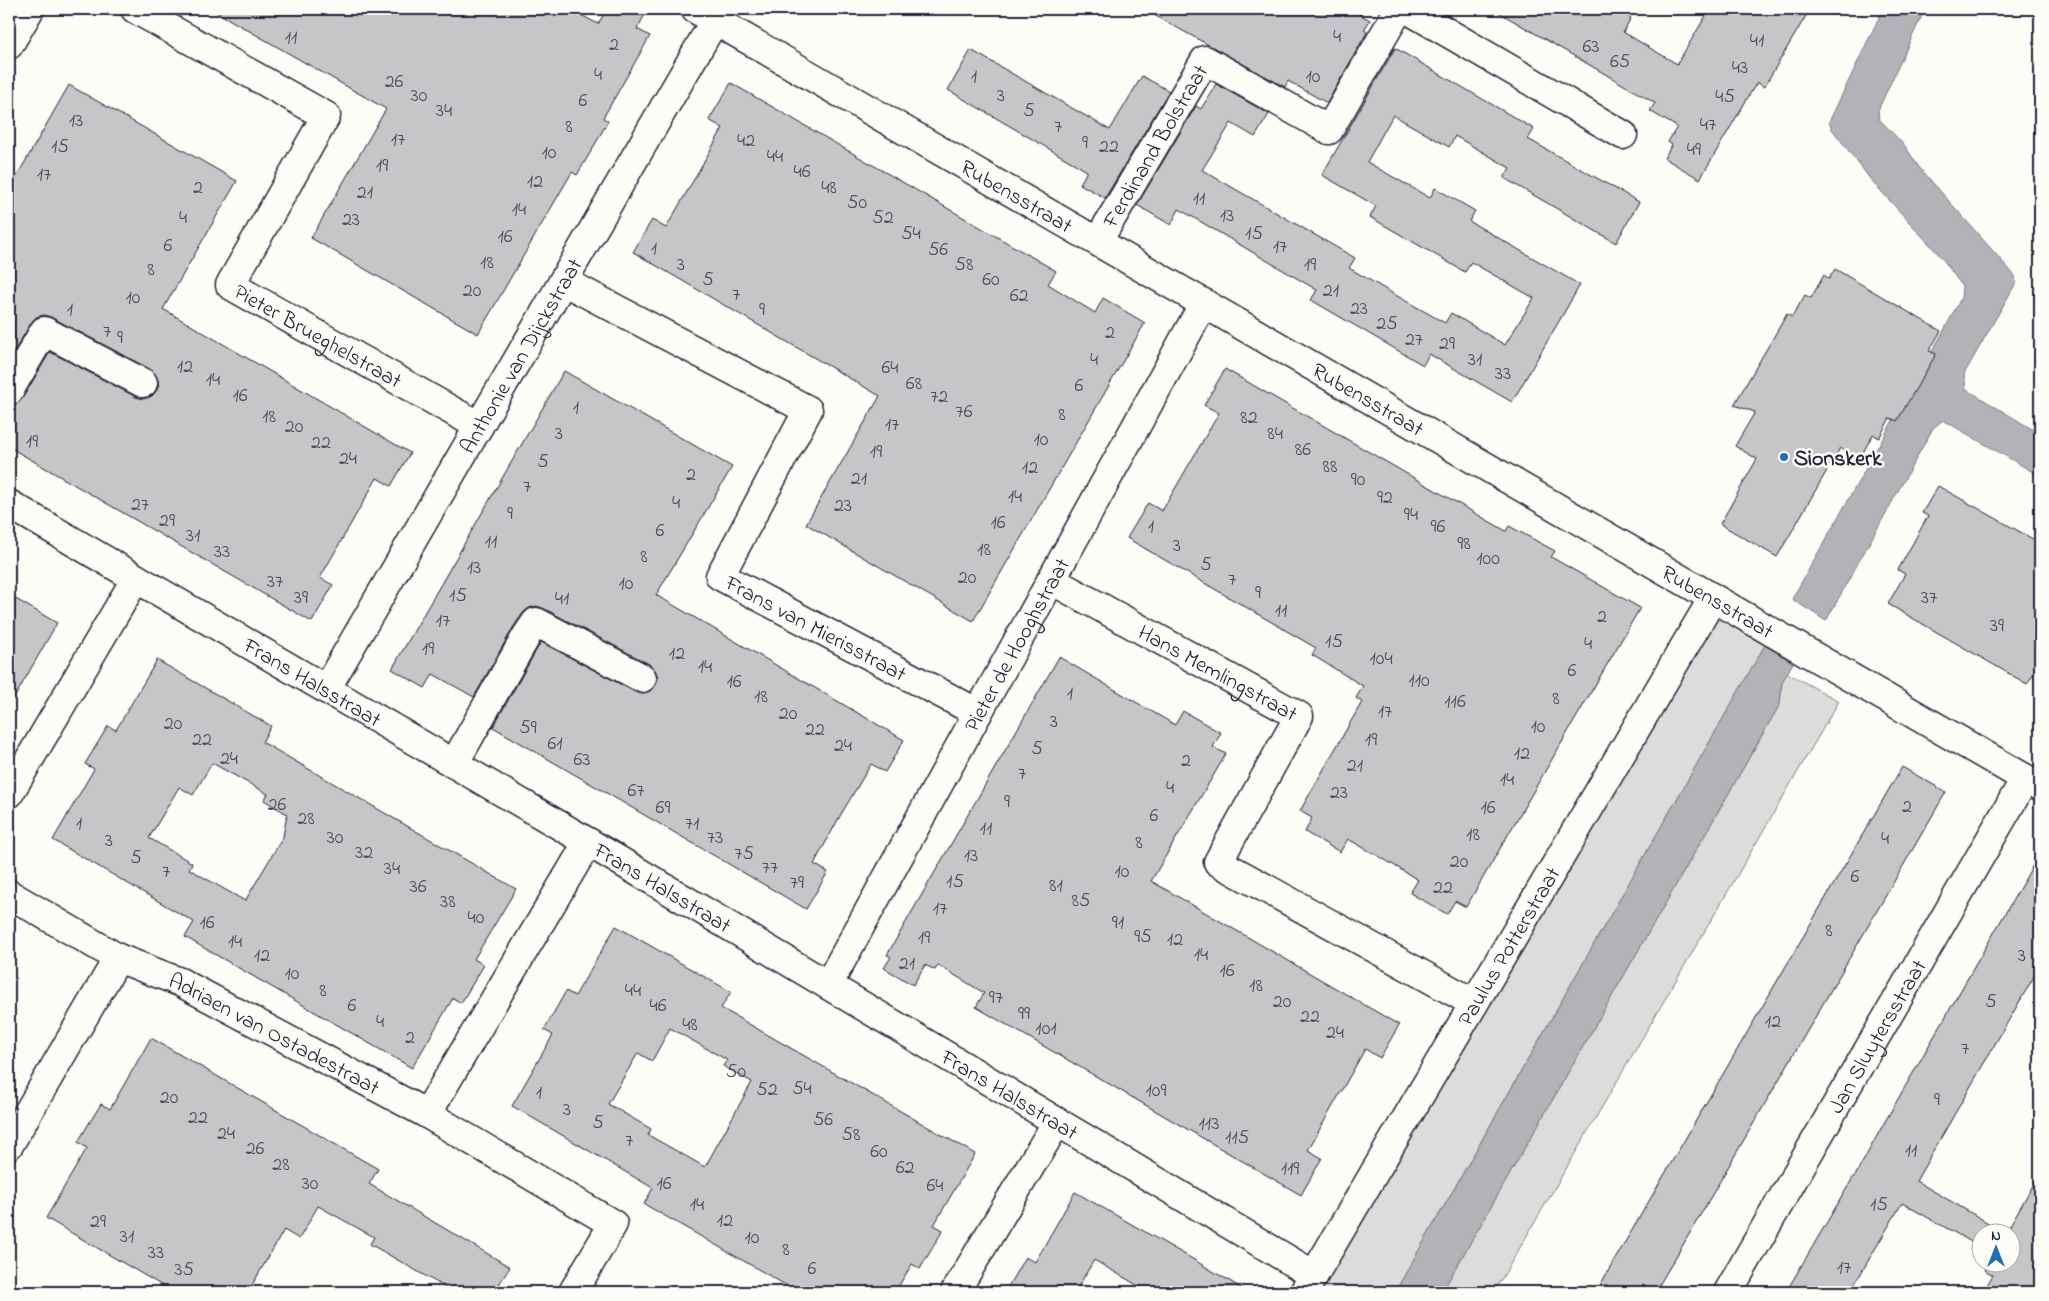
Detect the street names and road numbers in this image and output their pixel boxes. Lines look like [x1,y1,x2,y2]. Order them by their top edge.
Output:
street label: Ferdinand Bolstraat [1096,59,1218,235]
street label: Rubensstraat [953,153,1078,243]
street label: Anthonie van Dijckstraat [453,253,592,461]
street label: Pieter Brueghelstraat [227,277,407,398]
street label: Rubensstraat [1305,356,1430,447]
street label: Pieter de Hooghstraat [957,552,1080,739]
street label: Rubensstraat [1655,558,1779,649]
street label: Frans van Mierisstraat [718,568,912,692]
street label: Hans Memlingstraat [1131,618,1303,731]
street label: Frans Halsstraat [236,631,387,737]
street label: Frans Halsstraat [586,835,737,943]
street label: Paulus Potterstraat [1451,861,1570,1033]
street label: Jan Sluytersstraat [1822,954,1937,1120]
street label: Adriaen van Ostadestraat [164,966,385,1105]
street label: Frans Halsstraat [933,1042,1084,1150]

